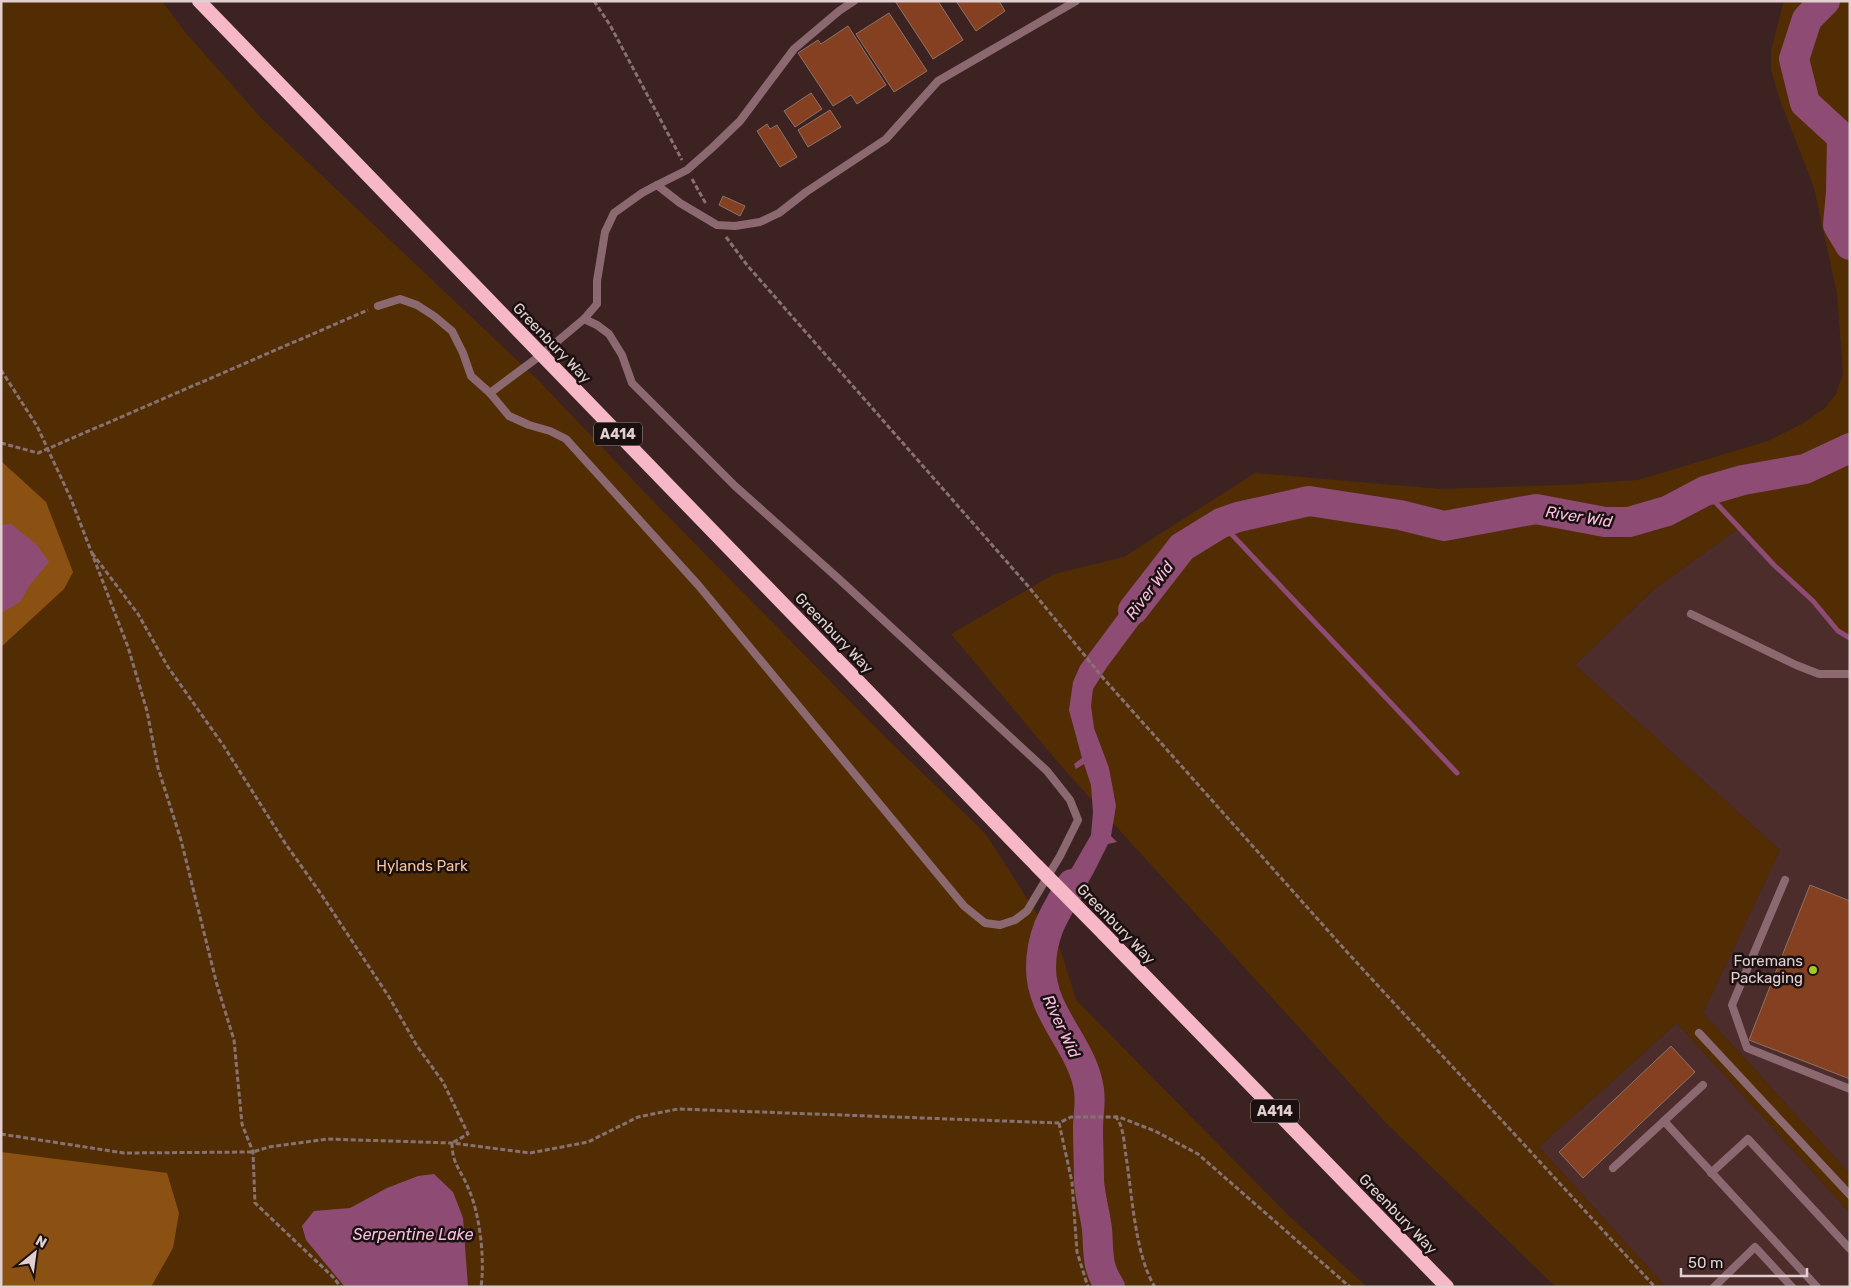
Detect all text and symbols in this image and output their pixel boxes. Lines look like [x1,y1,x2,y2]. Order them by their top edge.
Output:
street label: Greenbury Way [509,299,595,387]
road number: A414 [594,422,642,446]
water label: River Wid [1544,502,1614,531]
water label: River Wid [1121,557,1178,623]
street label: Greenbury Way [791,589,877,677]
park label: Hylands Park [376,857,468,875]
street label: Greenbury Way [1073,880,1159,968]
place label: Foremans Packaging [1730,952,1803,987]
marker: Foremans Packaging [1807,964,1819,976]
water label: River Wid [1039,992,1085,1061]
road number: A414 [1251,1100,1299,1122]
street label: Greenbury Way [1355,1170,1441,1258]
water label: Serpentine Lake [353,1225,473,1244]
north arrow [10,1228,60,1278]
text: N [33,1232,50,1252]
scale bar [1681,1246,1807,1278]
text: 50 m [1688,1254,1723,1272]

